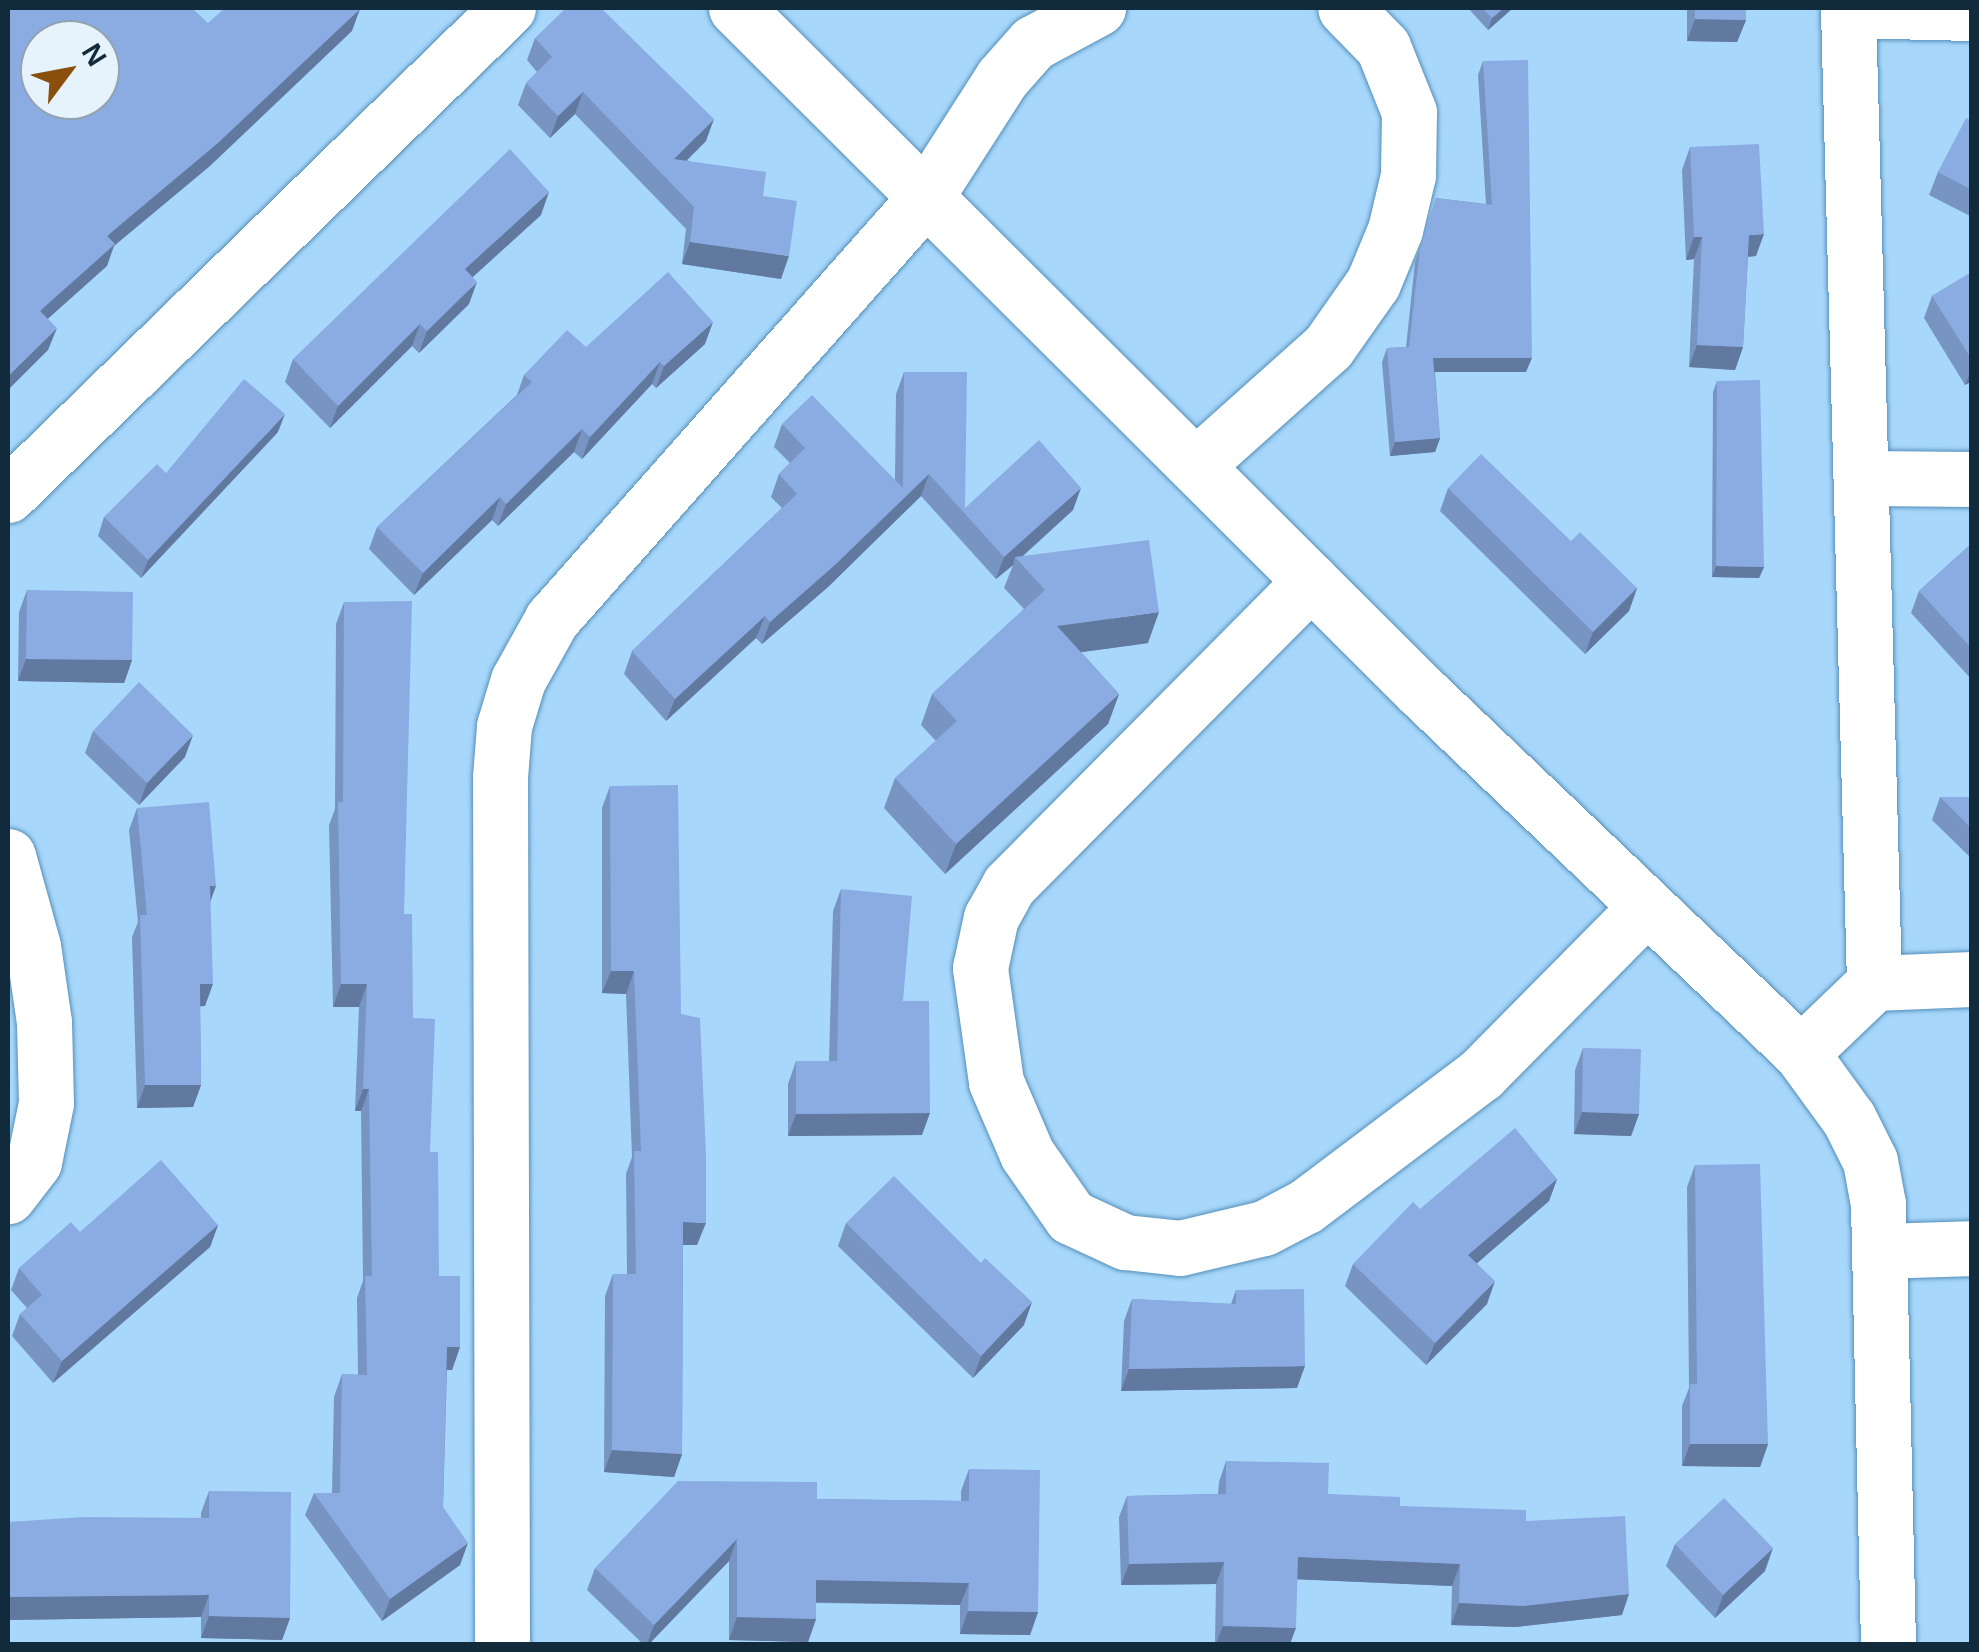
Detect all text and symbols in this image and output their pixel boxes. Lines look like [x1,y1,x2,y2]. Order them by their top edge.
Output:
north arrow [20,20,120,120]
text: N [76,38,113,72]

